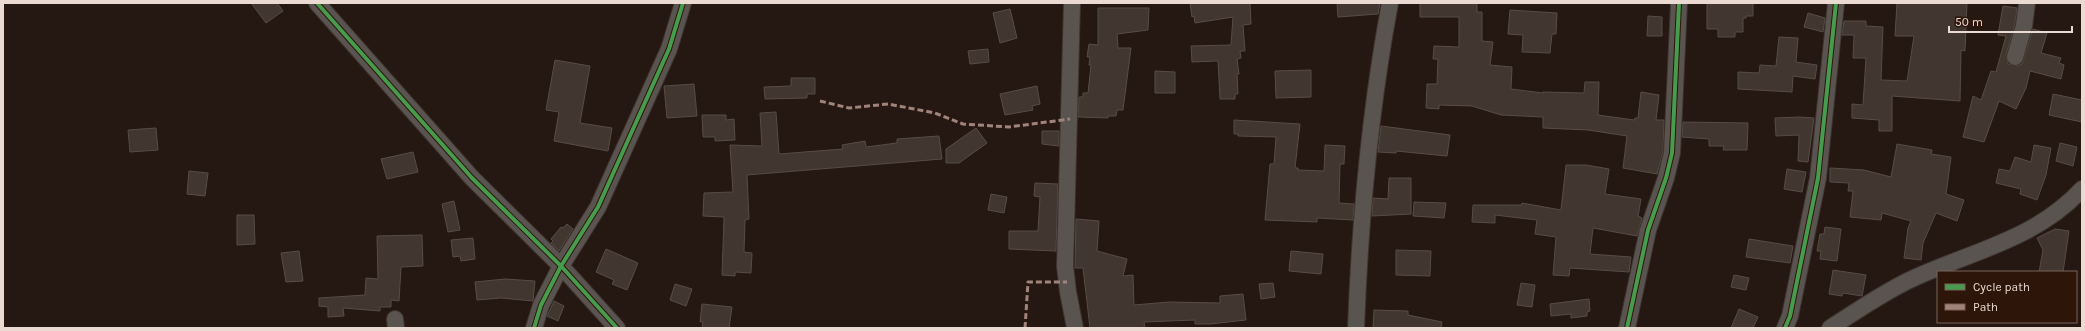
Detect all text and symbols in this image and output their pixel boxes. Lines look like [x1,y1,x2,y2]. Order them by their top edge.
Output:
scale bar [1949,8,2072,34]
text: 50 m [1955,15,1983,29]
legend [1937,271,2077,323]
text: Cycle path [1973,280,2030,294]
text: Path [1973,300,1998,314]

